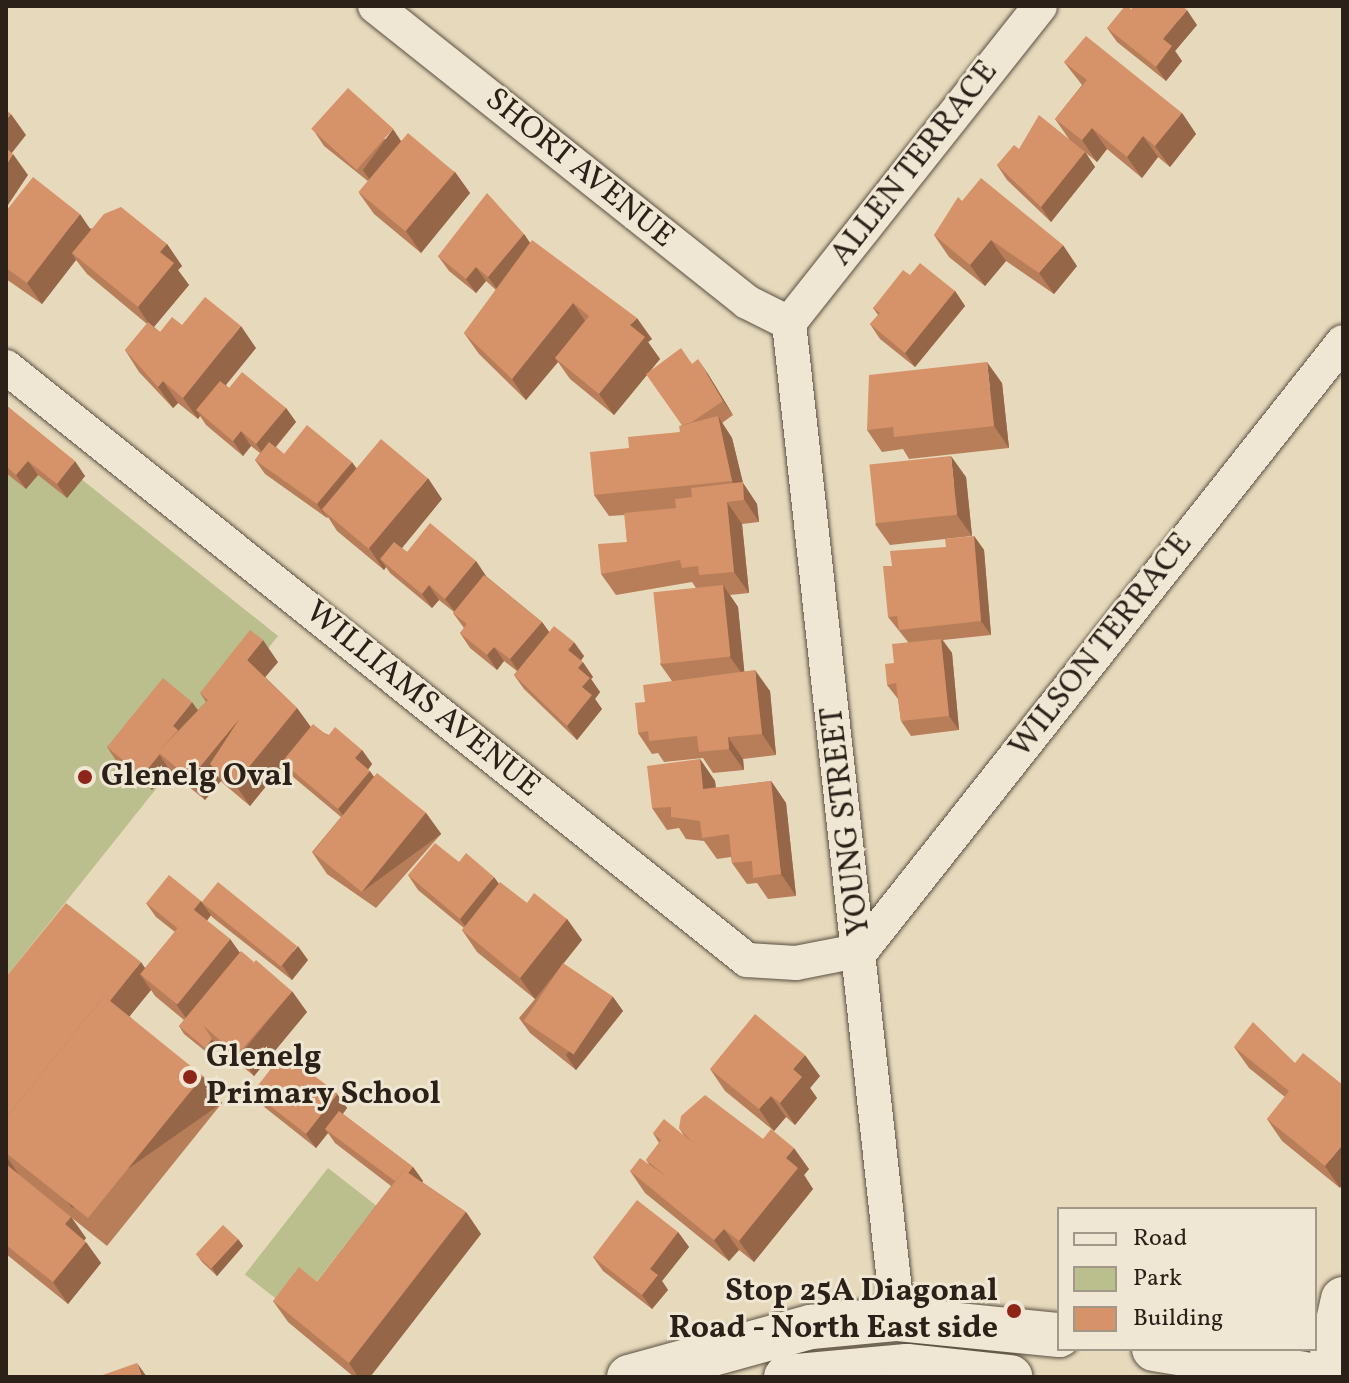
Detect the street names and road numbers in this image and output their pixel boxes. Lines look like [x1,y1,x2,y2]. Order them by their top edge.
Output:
street label: ALLEN TERRACE [823,53,1007,275]
street label: SHORT AVENUE [476,81,682,257]
street label: WILSON TERRACE [1002,526,1202,766]
street label: WILLIAMS AVENUE [297,594,547,806]
street label: YOUNG STREET [814,704,880,938]

